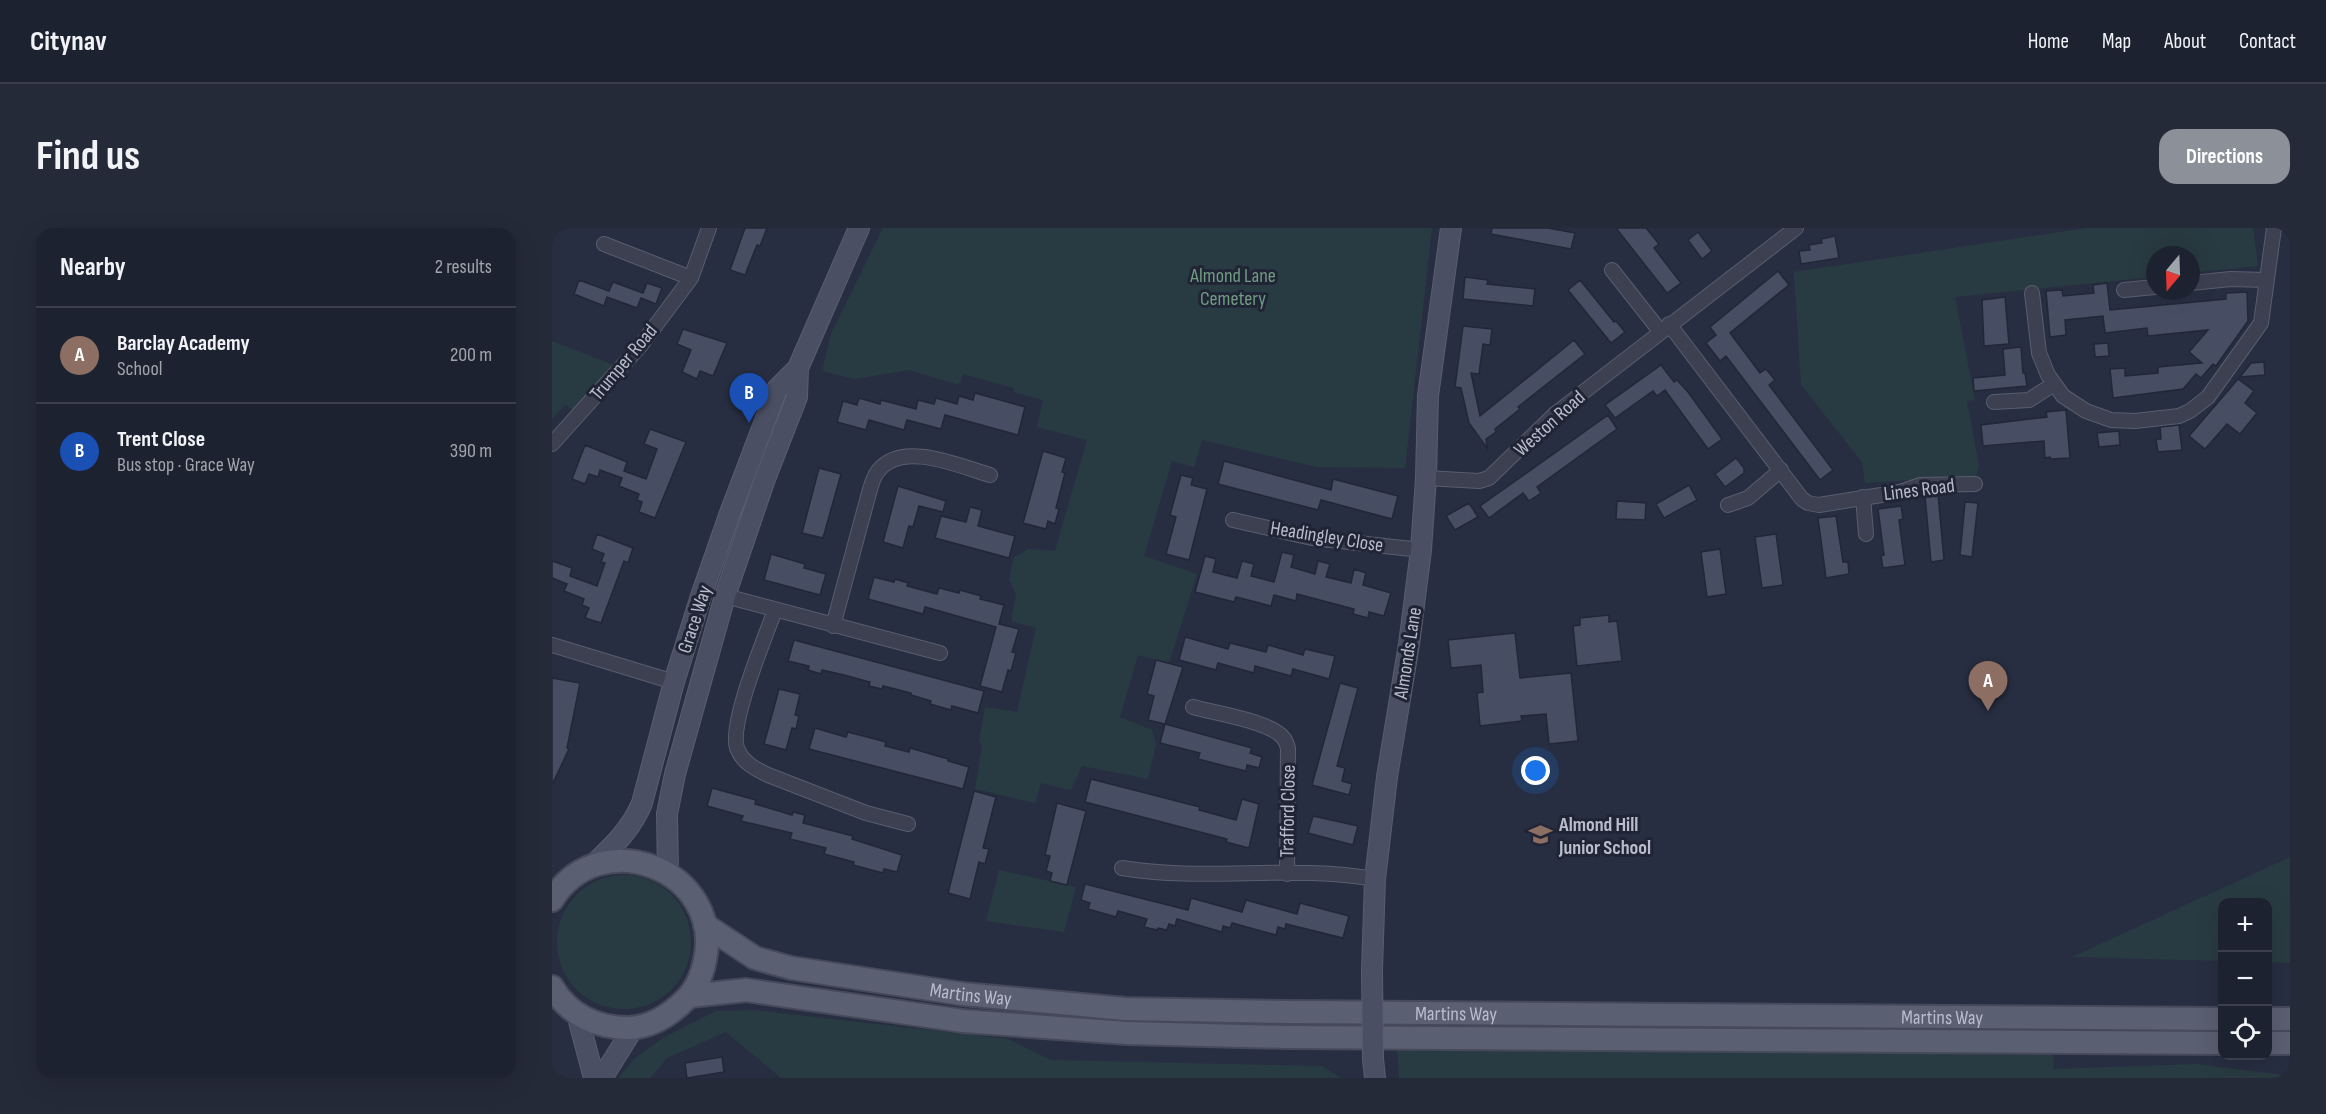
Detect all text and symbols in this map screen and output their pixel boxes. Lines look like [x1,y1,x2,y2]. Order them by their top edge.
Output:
text: Citynav [30,25,107,58]
text: Home [2028,29,2069,54]
text: Map [2102,29,2131,54]
text: About [2164,29,2206,54]
text: Contact [2239,29,2296,54]
button: Directions [2159,129,2290,184]
text: Find us [36,131,140,182]
north arrow [2146,246,2200,300]
text: Nearby [60,252,126,283]
text: 2 results [435,255,492,279]
park label: Almond Lane Cemetery [1189,264,1276,311]
street label: Trumper Road [585,320,663,406]
text: Barclay Academy [117,330,250,357]
text: A [75,343,84,367]
text: 200 m [450,343,492,367]
text: School [117,357,162,381]
pin: B [730,374,768,423]
street label: Weston Road [1509,386,1590,462]
text: Trent Close [117,426,205,453]
text: B [75,439,84,463]
text: 390 m [450,439,492,463]
text: Bus stop · Grace Way [117,453,255,477]
street label: Lines Road [1882,474,1956,506]
street label: Headingley Close [1269,516,1385,558]
street label: Grace Way [673,582,717,656]
street label: Almonds Lane [1389,606,1427,702]
pin: A [1968,662,2008,711]
your location [1521,756,1550,785]
street label: Trafford Close [1275,764,1301,858]
place label: Almond Hill Junior School [1558,813,1651,860]
school or university icon: Almond Hill Junior School [1528,822,1554,848]
map controls [2218,898,2272,1060]
button: + [2218,898,2272,952]
button: − [2218,952,2272,1006]
street label: Martins Way [928,978,1013,1011]
street label: Martins Way [1415,1002,1497,1027]
street label: Martins Way [1901,1006,1983,1030]
button: locate [2218,1006,2272,1060]

